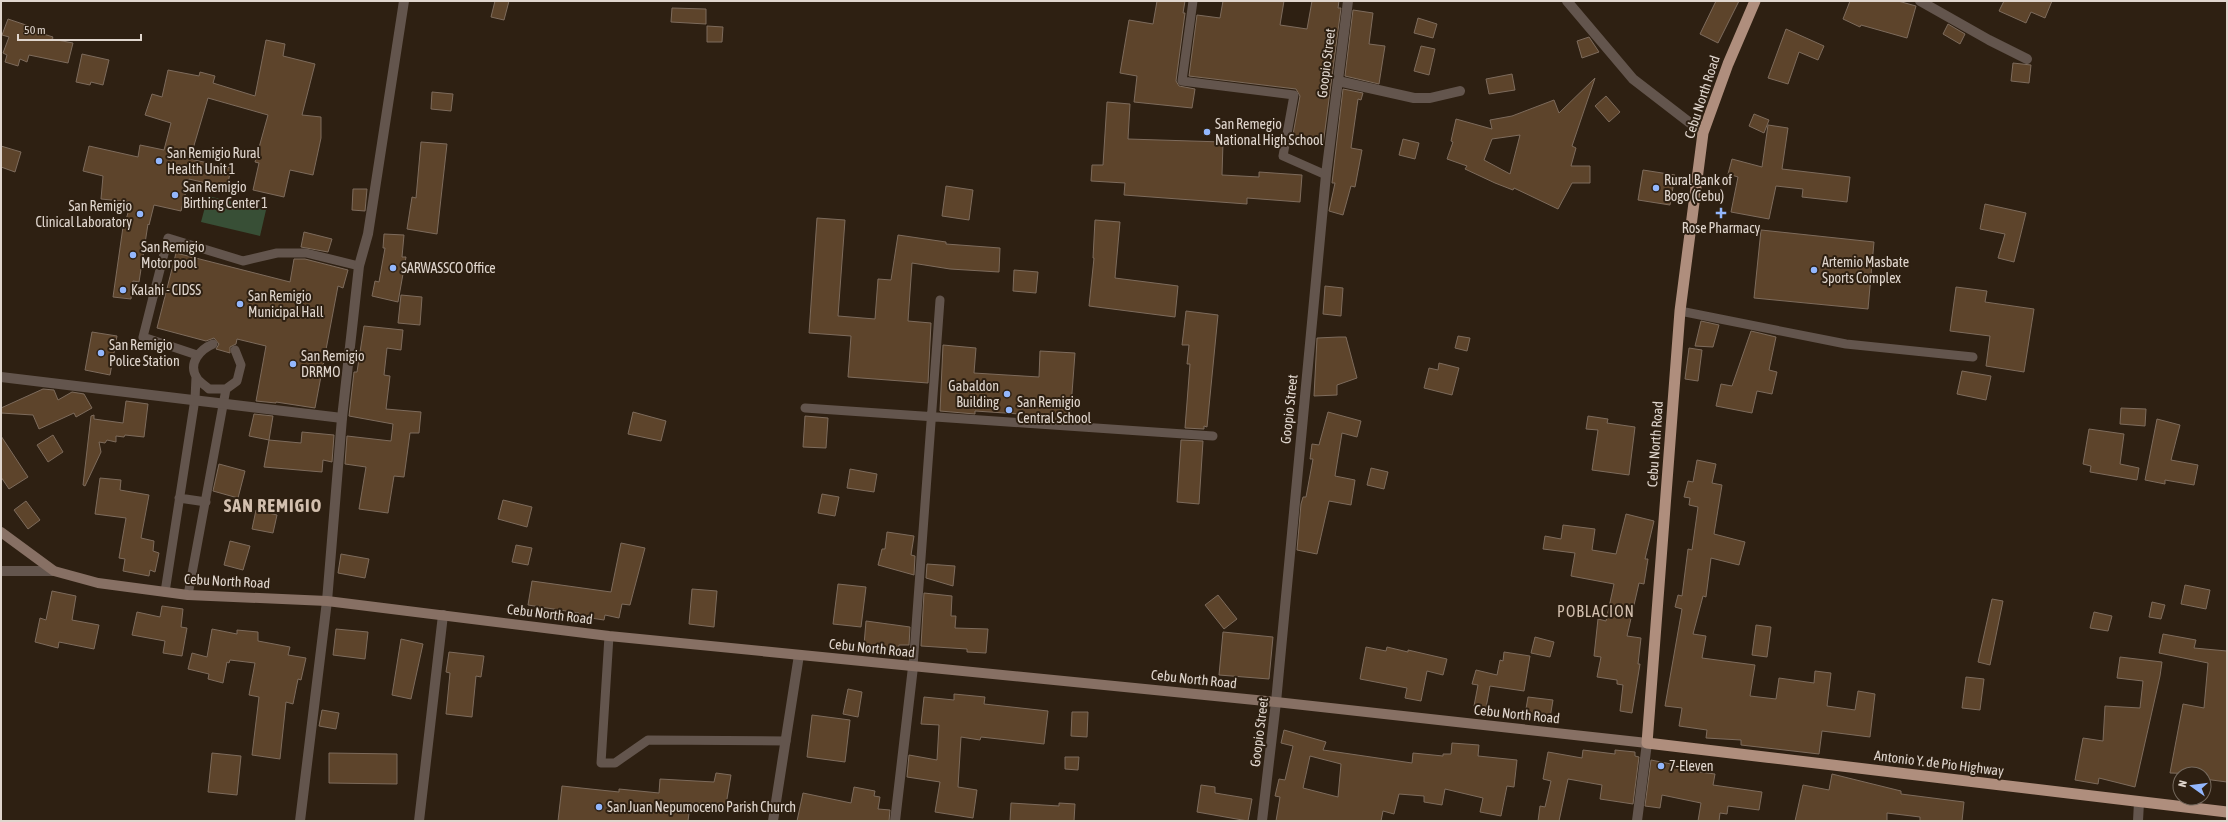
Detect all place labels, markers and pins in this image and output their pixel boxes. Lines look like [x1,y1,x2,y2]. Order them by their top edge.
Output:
place label: San Remegio National High School [1215,116,1324,148]
marker: San Remegio National High School [1202,127,1212,137]
place label: San Remigio Rural Health Unit 1 [167,145,261,177]
marker: San Remigio Rural Health Unit 1 [154,156,164,166]
place label: Rural Bank of Bogo (Cebu) [1664,172,1732,204]
place label: San Remigio Birthing Center 1 [183,179,268,211]
marker: Rural Bank of Bogo (Cebu) [1651,183,1661,193]
marker: San Remigio Birthing Center 1 [170,190,180,200]
place label: San Remigio Clinical Laboratory [36,198,132,230]
marker: Rose Pharmacy [1716,208,1726,218]
marker: San Remigio Clinical Laboratory [135,209,145,219]
place label: Rose Pharmacy [1682,220,1761,236]
place label: San Remigio Motor pool [141,239,205,271]
marker: San Remigio Motor pool [128,250,138,260]
place label: Artemio Masbate Sports Complex [1822,254,1909,286]
place label: SARWASSCO Office [401,260,496,276]
marker: SARWASSCO Office [388,263,398,273]
marker: Artemio Masbate Sports Complex [1809,265,1819,275]
place label: Kalahi - CIDSS [131,282,201,298]
marker: Kalahi - CIDSS [118,285,128,295]
place label: San Remigio Municipal Hall [248,288,324,320]
marker: San Remigio Municipal Hall [235,299,245,309]
place label: San Remigio Police Station [109,337,180,369]
marker: San Remigio Police Station [96,348,106,358]
place label: San Remigio DRRMO [301,348,365,380]
marker: San Remigio DRRMO [288,359,298,369]
place label: Gabaldon Building [948,378,999,410]
marker: Gabaldon Building [1002,389,1012,399]
place label: San Remigio Central School [1017,394,1091,426]
marker: San Remigio Central School [1004,405,1014,415]
place label: 7-Eleven [1669,758,1714,774]
marker: 7-Eleven [1656,761,1666,771]
place label: San Juan Nepumoceno Parish Church [607,799,796,815]
marker: San Juan Nepumoceno Parish Church [594,802,604,812]

